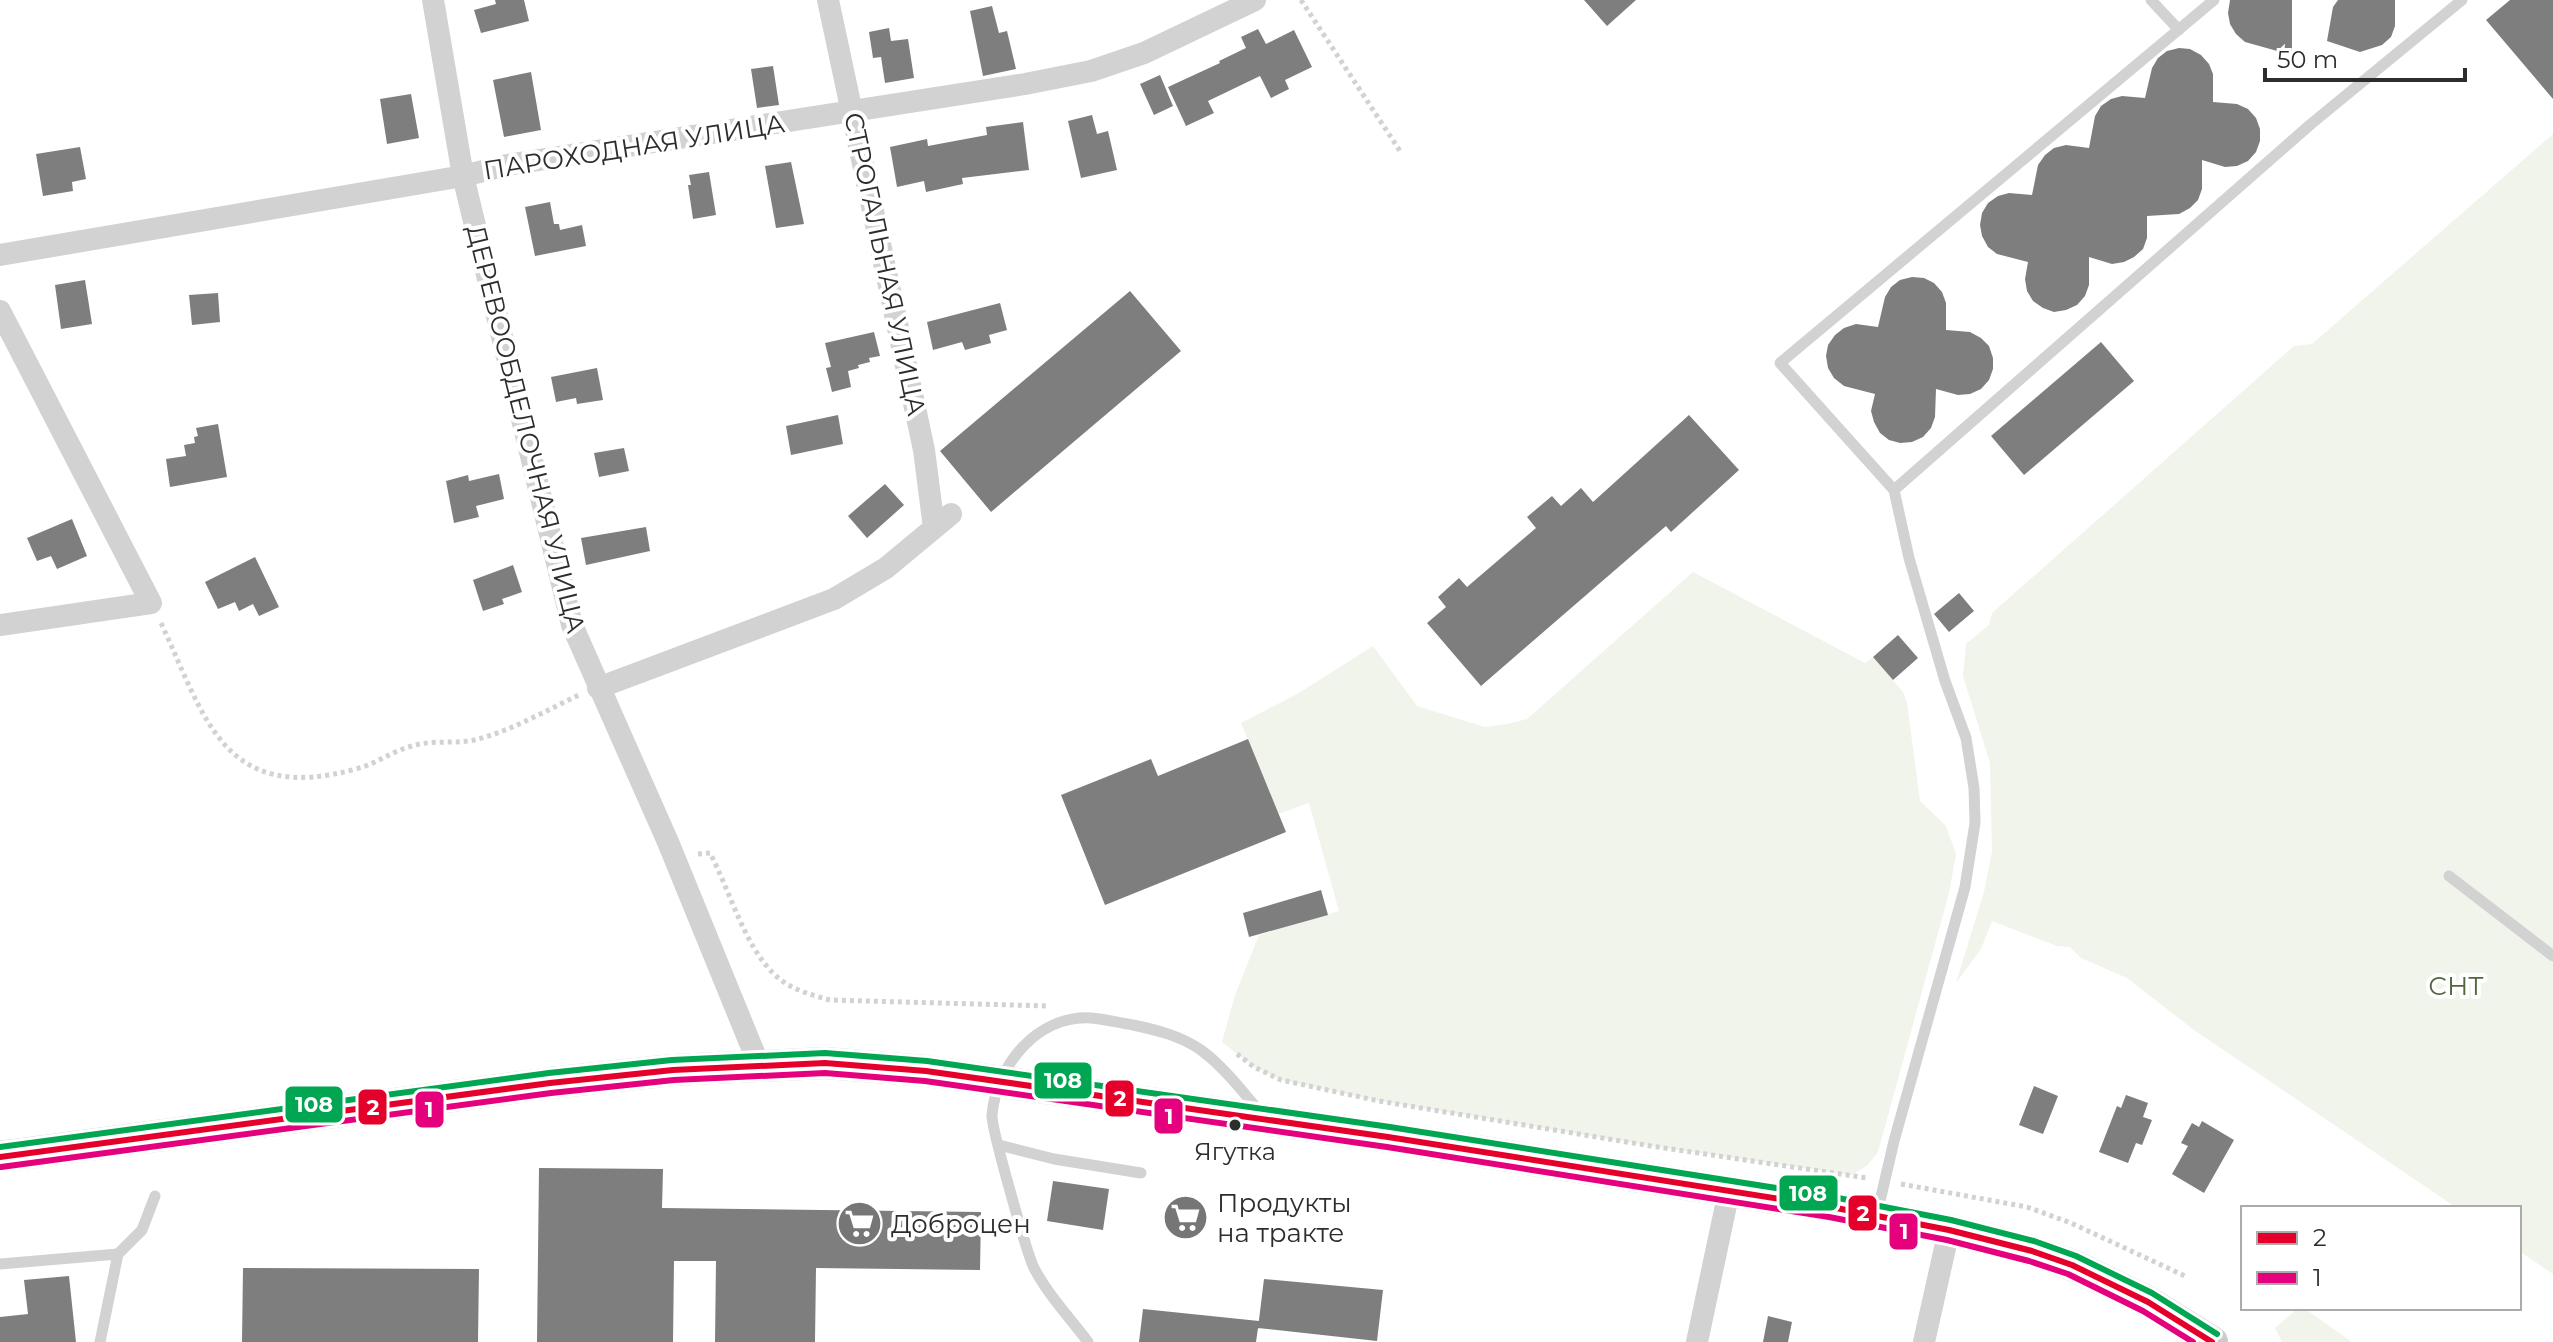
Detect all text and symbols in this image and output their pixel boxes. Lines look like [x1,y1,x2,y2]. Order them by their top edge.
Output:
scale bar [2265,32,2465,82]
text: 50 m [2277,45,2338,74]
street label: ПАРОХОДНАЯ УЛИЦА [481,107,787,187]
street label: СТРОГАЛЬНАЯ УЛИЦА [837,109,933,419]
street label: ДЕРЕВООБДЕЛОЧНАЯ УЛИЦА [460,222,592,636]
park label: СНТ [2428,970,2484,1002]
line badge: 108 [1033,1061,1093,1100]
text: 108 [1044,1067,1082,1094]
line badge: 2 [1104,1079,1135,1118]
line badge: 108 [284,1085,344,1124]
text: 2 [1114,1085,1127,1112]
line badge: 2 [357,1088,388,1126]
line badge: 1 [414,1090,445,1129]
text: 108 [295,1091,333,1118]
text: 2 [367,1094,380,1121]
text: 1 [425,1096,433,1123]
line badge: 1 [1153,1097,1184,1135]
text: 1 [1165,1103,1173,1130]
marker: Ягутка [1227,1117,1243,1133]
place label: Ягутка [1194,1137,1276,1166]
line badge: 108 [1778,1174,1839,1212]
text: 108 [1789,1180,1827,1207]
place label: Продукты на тракте [1217,1187,1352,1249]
supermarket icon: Продукты на тракте [1162,1194,1210,1242]
line badge: 2 [1847,1194,1878,1232]
supermarket icon: Доброцен [836,1200,884,1248]
text: 2 [1857,1200,1870,1227]
legend [2241,1206,2521,1310]
place label: Доброцен [891,1208,1031,1240]
line badge: 1 [1888,1212,1919,1251]
text: 1 [1900,1218,1908,1245]
text: 2 [2313,1223,2327,1252]
text: 1 [2313,1263,2322,1292]

